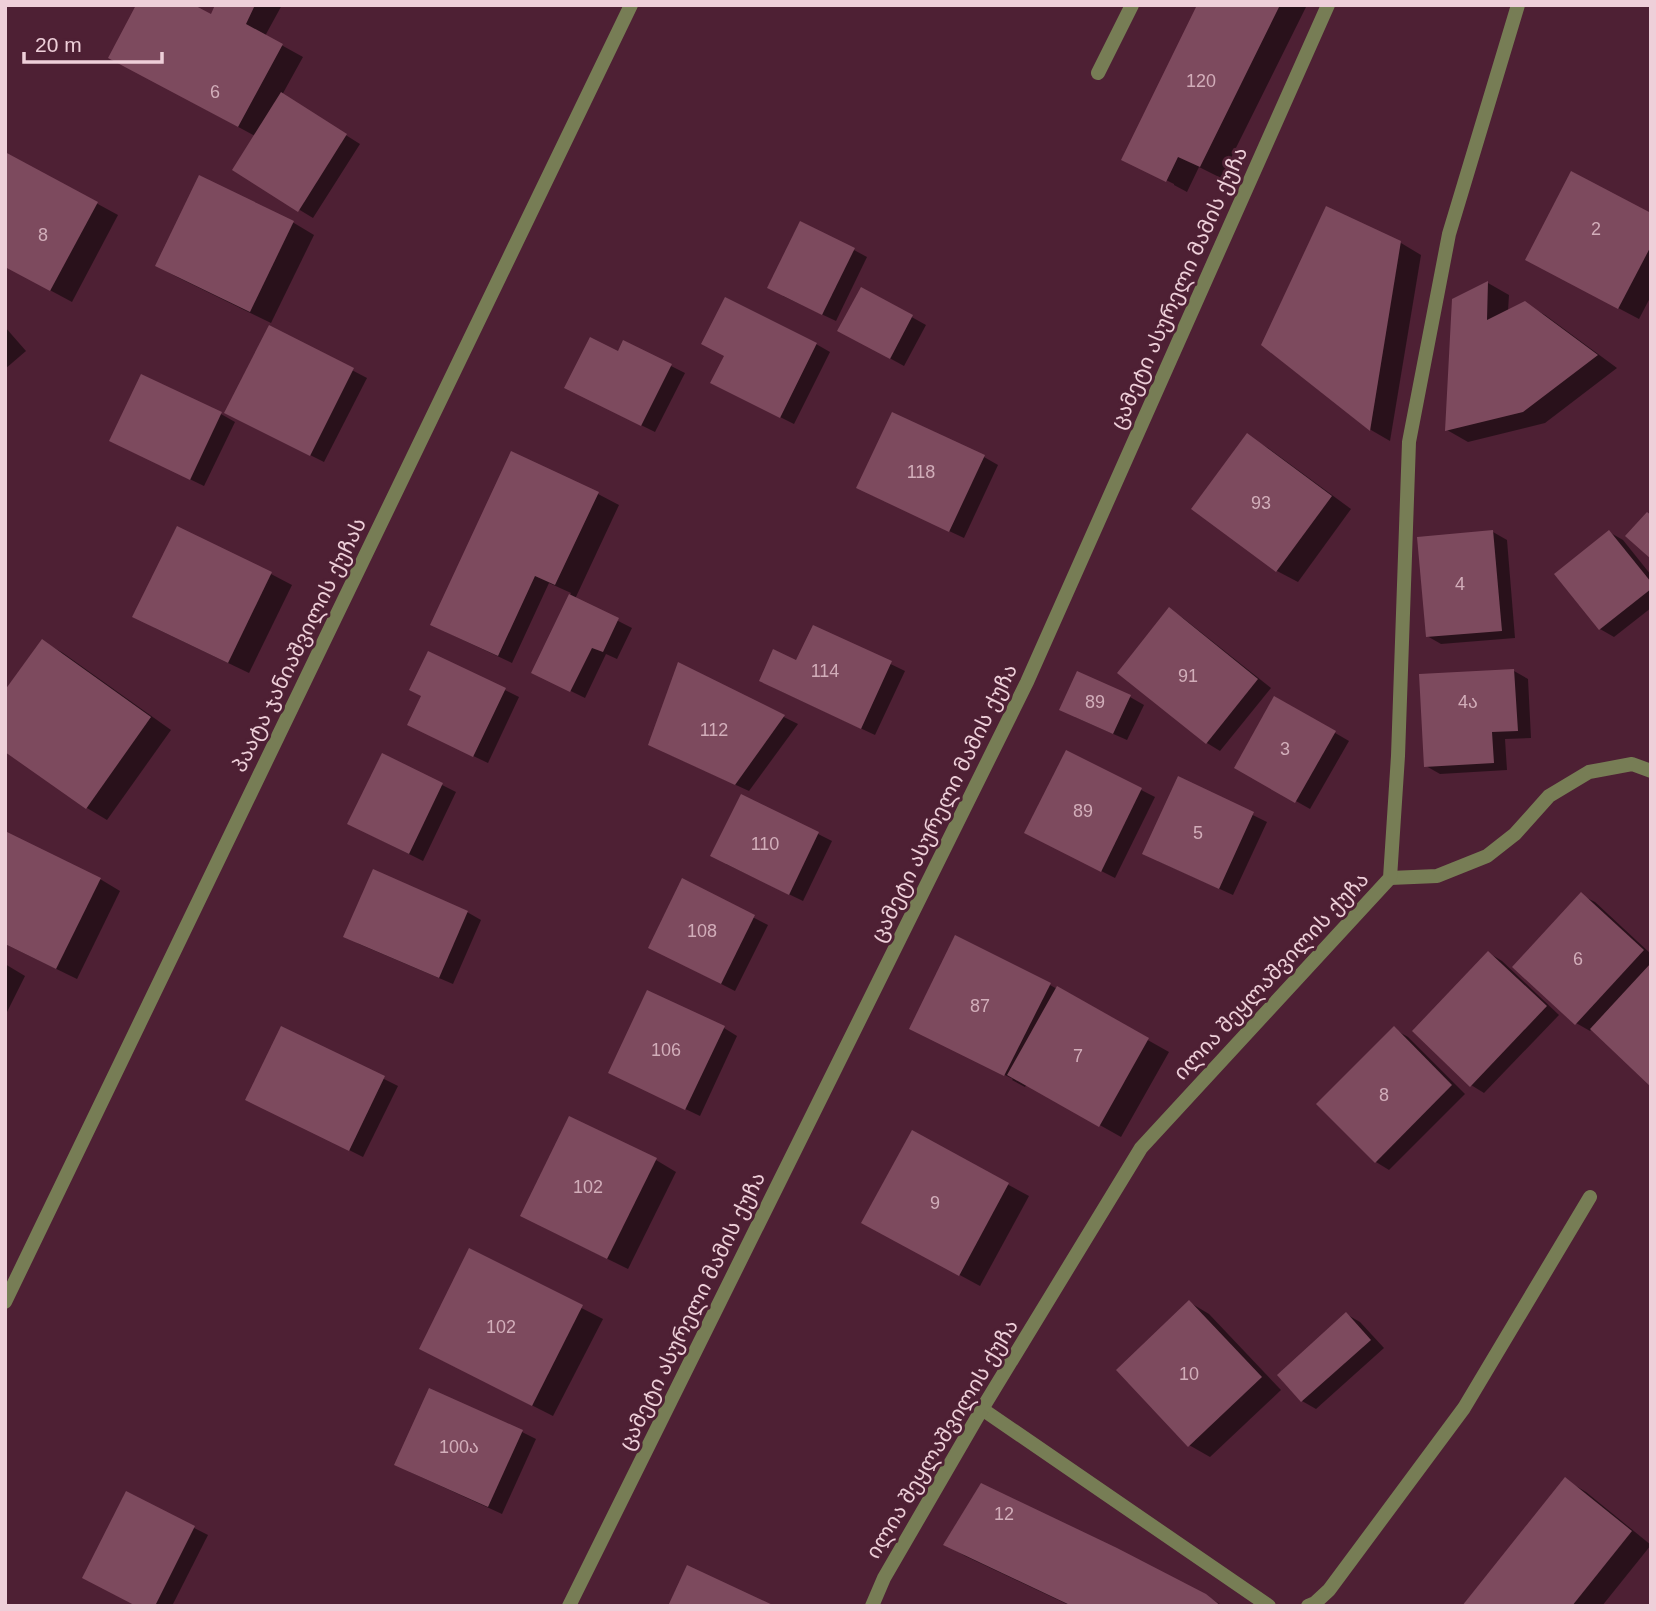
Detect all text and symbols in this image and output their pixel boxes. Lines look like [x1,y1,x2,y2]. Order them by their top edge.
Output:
scale bar [24,21,163,65]
text: 20 m [35,33,82,56]
house number: 120 [1186,71,1216,91]
house number: 6 [210,82,220,102]
street label: ცამეტი ასურელი მამის ქუჩა [1106,143,1253,433]
house number: 2 [1591,219,1601,239]
house number: 8 [38,225,48,245]
house number: 118 [907,462,935,482]
house number: 93 [1251,493,1271,513]
street label: პაატა ჯანიაშვილის ქუჩას [227,514,372,776]
house number: 4 [1455,574,1465,594]
street label: ცამეტი ასურელი მამის ქუჩა [866,660,1023,946]
house number: 114 [811,661,839,681]
house number: 91 [1178,666,1198,686]
house number: 89 [1085,692,1105,712]
house number: 4ა [1458,692,1478,712]
house number: 112 [700,720,728,740]
house number: 3 [1280,739,1290,759]
house number: 89 [1073,801,1093,821]
house number: 5 [1193,823,1203,843]
house number: 110 [751,834,779,854]
street label: ილია შეყლაშვილის ქუჩა [1169,867,1374,1085]
house number: 108 [687,921,717,941]
house number: 6 [1573,949,1583,969]
house number: 87 [970,996,990,1016]
house number: 106 [651,1040,681,1060]
house number: 7 [1073,1046,1083,1066]
house number: 8 [1379,1085,1389,1105]
street label: ცამეტი ასურელი მამის ქუჩა [614,1168,771,1454]
house number: 102 [573,1177,603,1197]
house number: 9 [930,1193,940,1213]
street label: ილია შეყლაშვილის ქუჩა [861,1315,1024,1563]
house number: 102 [486,1317,516,1337]
house number: 10 [1179,1364,1199,1384]
house number: 100ა [439,1437,479,1457]
house number: 12 [994,1504,1014,1524]

